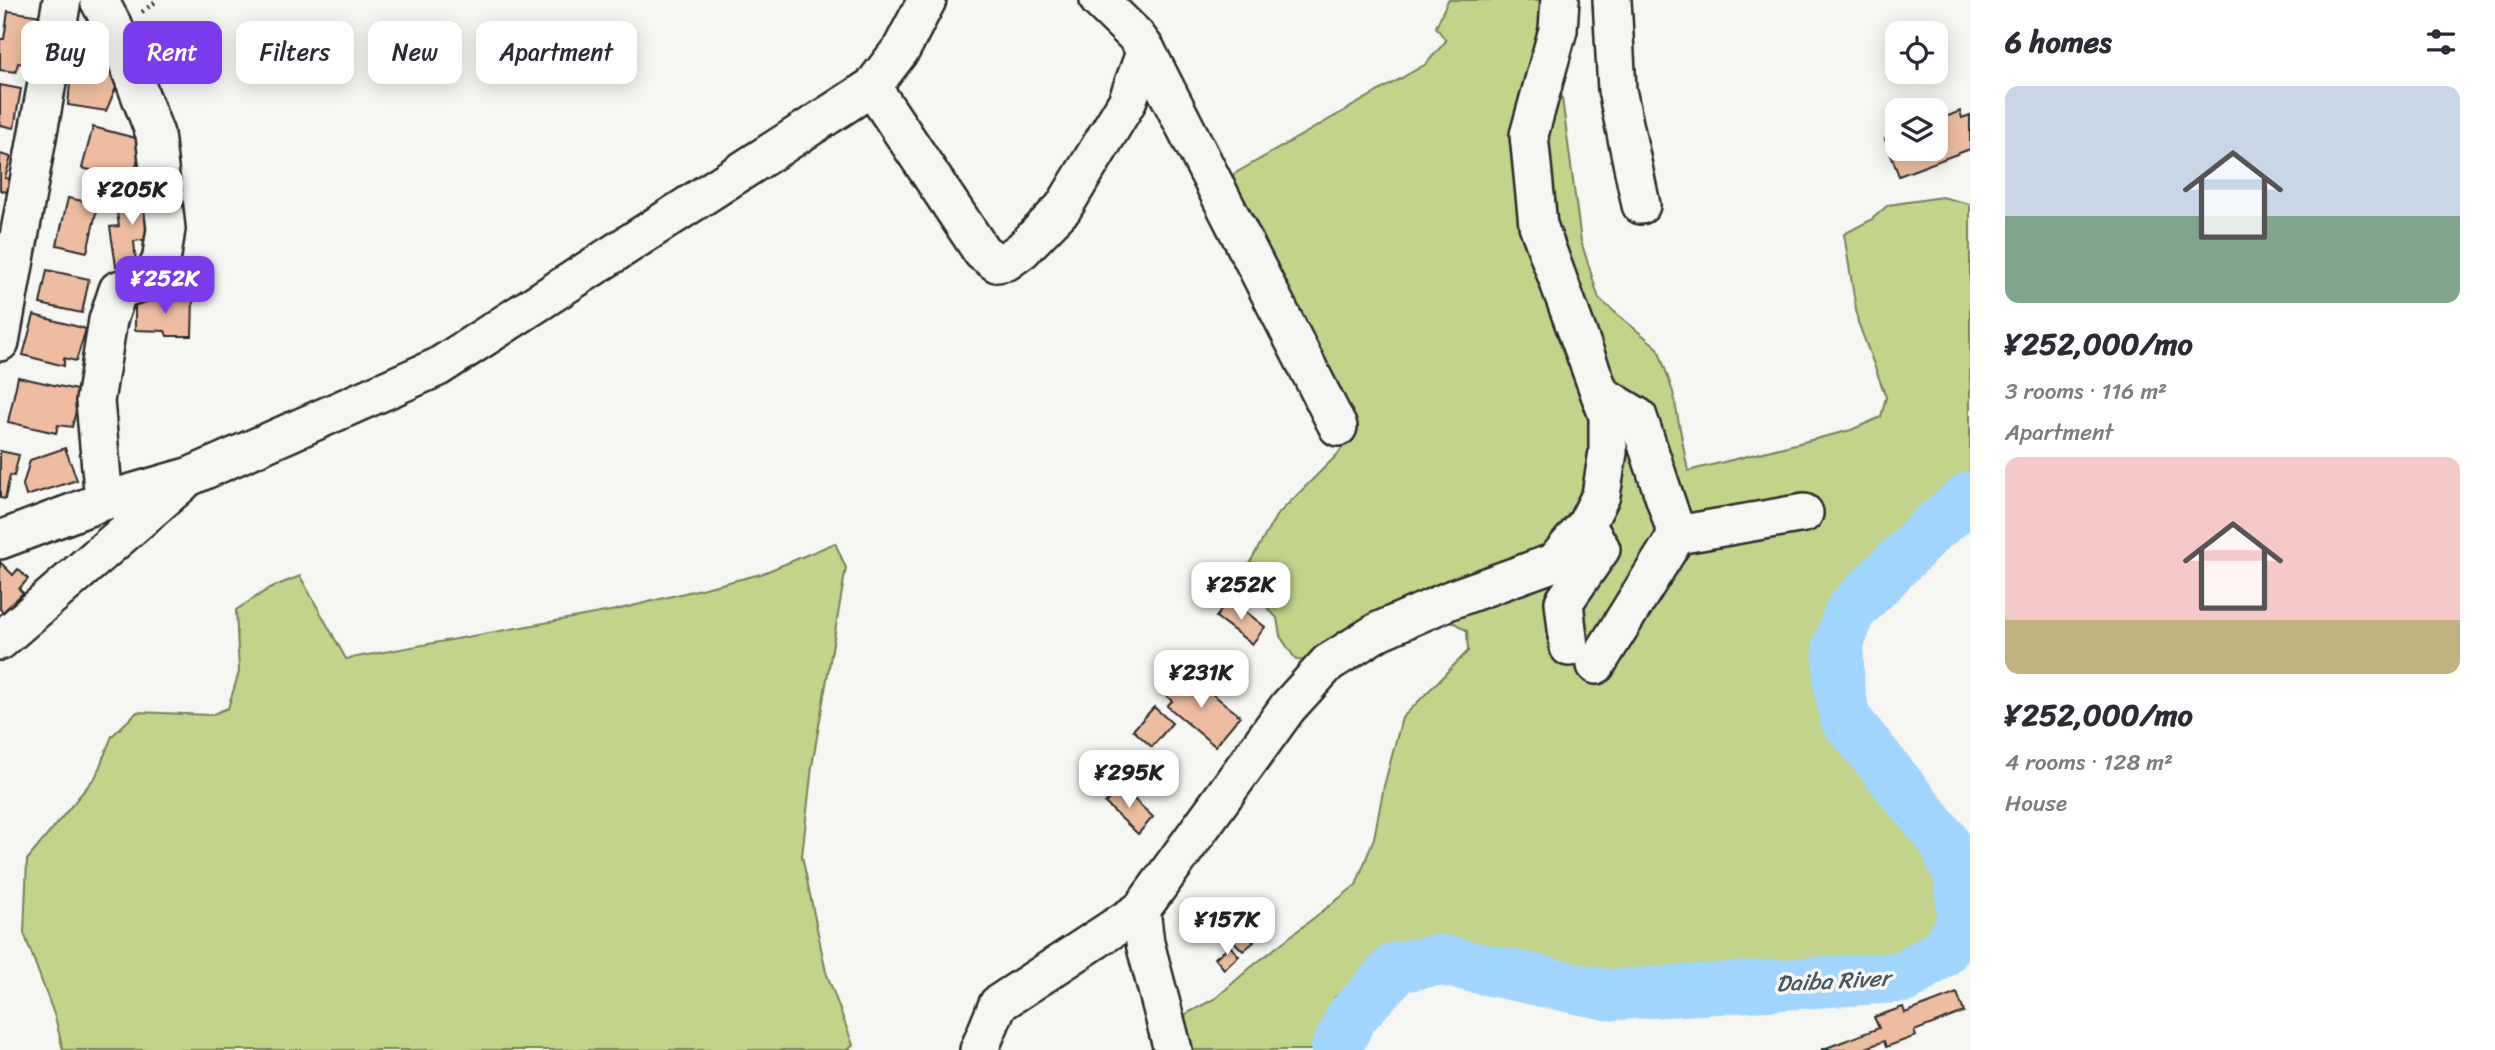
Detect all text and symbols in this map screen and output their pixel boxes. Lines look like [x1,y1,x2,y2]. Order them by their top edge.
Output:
text: 6 homes [2005,15,2112,69]
chip: Buy [21,21,109,84]
chip: Rent [123,21,222,84]
chip: Filters [236,21,354,84]
chip: New [368,21,462,84]
chip: Apartment [476,21,637,84]
map controls [1885,21,1948,161]
button: locate [1885,21,1948,84]
icon: filters [2422,23,2460,61]
button: layers [1885,98,1948,161]
icon: home [2170,132,2296,258]
pin: ¥205K [83,168,181,227]
text: ¥205K [98,169,166,210]
pin: ¥252K [116,256,214,316]
text: ¥252K [131,258,199,299]
text: ¥252,000/mo [2005,317,2193,371]
text: 3 rooms · 116 m² [2005,371,2167,412]
text: Apartment [2005,412,2114,453]
icon: home [2170,503,2296,629]
pin: ¥252K [1192,562,1290,622]
text: ¥252K [1207,564,1275,605]
pin: ¥231K [1152,650,1250,710]
text: ¥231K [1170,652,1232,693]
text: ¥252,000/mo [2005,688,2193,742]
text: 4 rooms · 128 m² [2005,742,2173,783]
pin: ¥295K [1080,750,1178,810]
text: ¥295K [1095,752,1163,793]
text: House [2005,783,2067,824]
pin: ¥157K [1178,898,1276,957]
text: ¥157K [1195,899,1259,940]
water label: Daiba River [1775,957,1895,1004]

